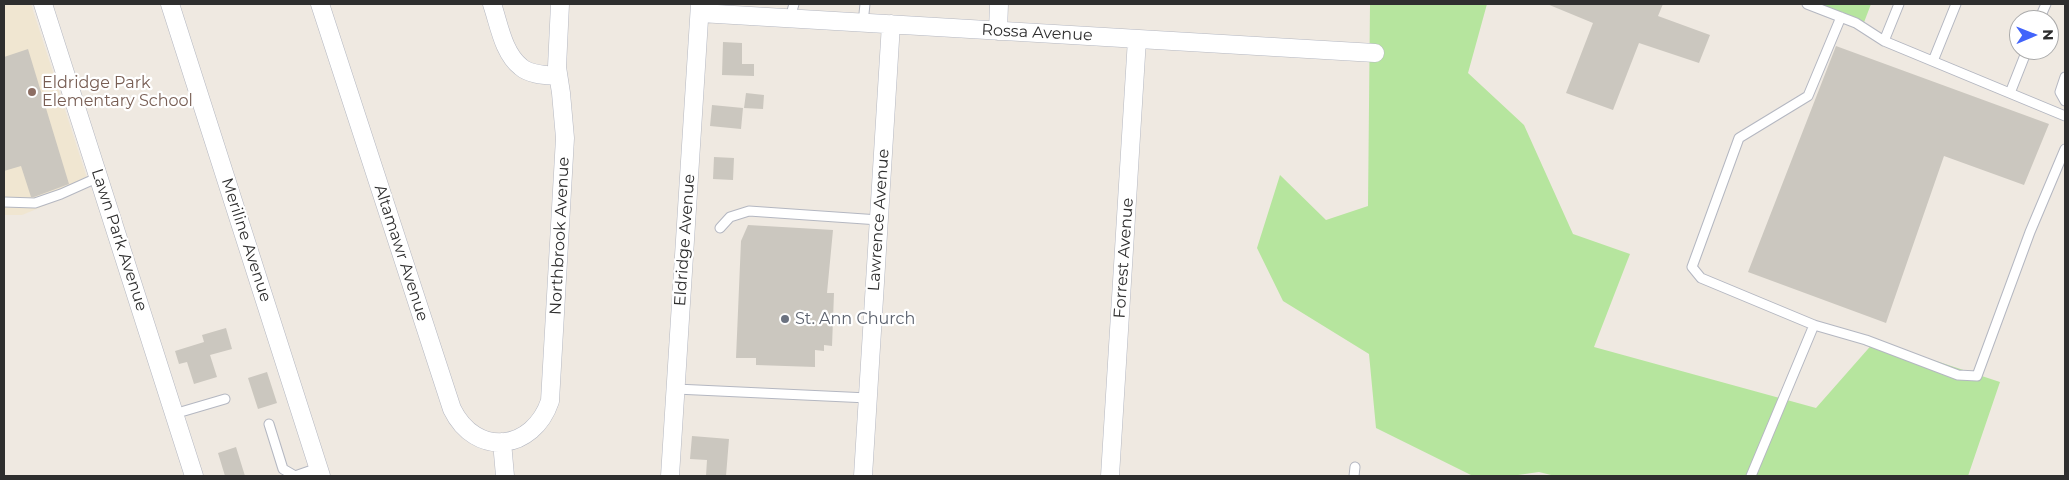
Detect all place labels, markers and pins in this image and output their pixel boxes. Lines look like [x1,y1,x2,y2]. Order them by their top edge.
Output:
place label: Eldridge Park Elementary School [42,73,193,111]
marker: Eldridge Park Elementary School [26,86,38,98]
place label: St. Ann Church [795,309,915,329]
marker: St. Ann Church [779,313,791,325]

